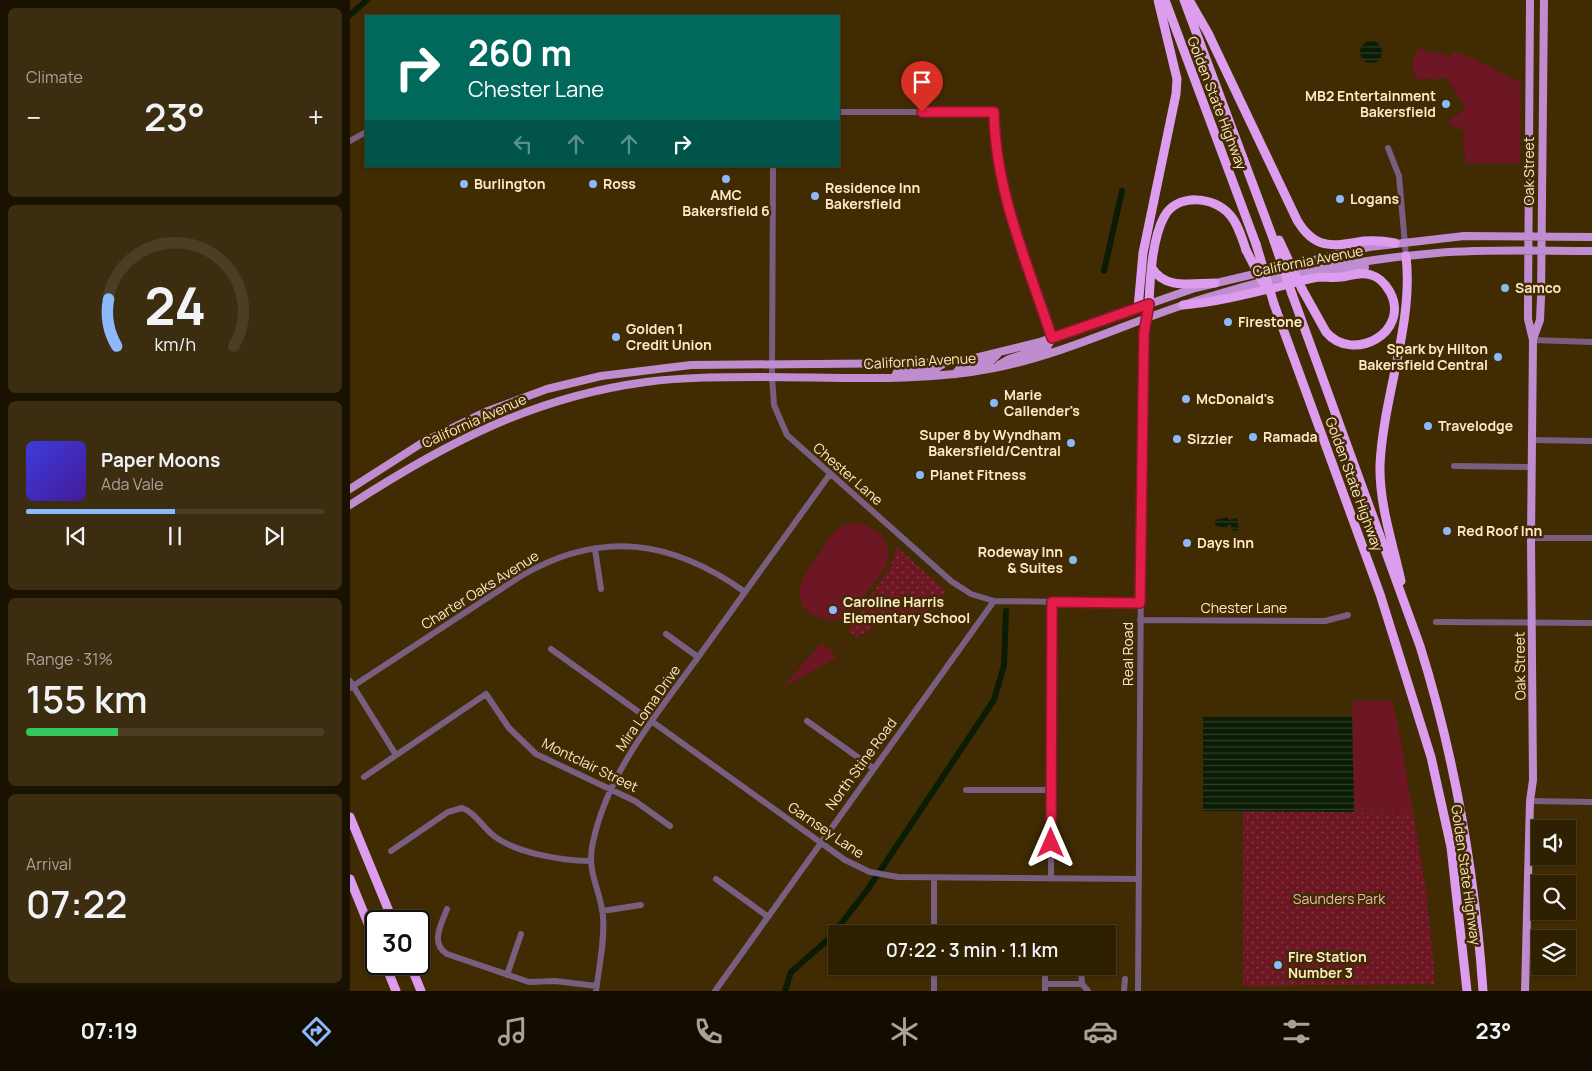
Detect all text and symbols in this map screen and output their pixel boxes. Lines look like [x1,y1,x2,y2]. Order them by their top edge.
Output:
text: 260 m [468,29,572,77]
street label: Golden State Highway [1183,33,1252,173]
icon: right [385,35,450,100]
pin [901,61,943,112]
text: Climate [26,66,83,88]
icon: arrive [908,68,936,96]
text: Chester Lane [468,74,604,104]
place label: MB2 Entertainment Bakersfield [1305,86,1436,121]
text: 23° [144,90,205,142]
text: − [26,98,41,136]
text: + [308,98,324,136]
marker: MB2 Entertainment Bakersfield [1440,98,1452,110]
icon: left [509,130,537,158]
icon: ahead [562,130,590,158]
icon: ahead [615,130,643,158]
icon: right [668,130,696,158]
street label: Oak Street [1519,136,1538,205]
marker: AMC Bakersfield 6 [720,173,732,185]
place label: Burlington [474,174,546,193]
place label: Ross [603,174,636,193]
marker: Burlington [458,178,470,190]
marker: Ross [587,178,599,190]
place label: Residence Inn Bakersfield [825,178,920,213]
place label: AMC Bakersfield 6 [682,185,770,220]
place label: Logans [1350,189,1400,208]
marker: Residence Inn Bakersfield [809,190,821,202]
marker: Logans [1334,193,1346,205]
street label: California Avenue [1251,240,1365,281]
text: 24 [144,270,206,341]
place label: Samco [1515,278,1562,297]
marker: Samco [1499,282,1511,294]
place label: Firestone [1238,312,1302,331]
marker: Firestone [1222,316,1234,328]
place label: Golden 1 Credit Union [626,319,712,354]
marker: Golden 1 Credit Union [610,331,622,343]
text: km/h [154,332,196,356]
place label: Spark by Hilton Bakersfield Central [1358,339,1488,374]
street label: California Avenue [863,348,977,373]
marker: Spark by Hilton Bakersfield Central [1492,351,1504,363]
place label: Marie Callender's [1004,385,1080,420]
street label: California Avenue [419,389,529,452]
place label: McDonald's [1196,389,1274,408]
marker: McDonald's [1180,393,1192,405]
marker: Marie Callender's [988,397,1000,409]
street label: Golden State Highway [1321,414,1388,554]
place label: Travelodge [1438,416,1513,435]
marker: Travelodge [1422,420,1434,432]
place label: Super 8 by Wyndham Bakersfield/Central [919,425,1061,460]
place label: Ramada [1263,427,1318,446]
place label: Sizzler [1187,429,1233,448]
marker: Ramada [1247,431,1259,443]
marker: Sizzler [1171,433,1183,445]
marker: Super 8 by Wyndham Bakersfield/Central [1065,437,1077,449]
street label: Chester Lane [809,438,887,509]
text: Paper Moons [101,447,220,473]
place label: Planet Fitness [930,465,1027,484]
marker: Planet Fitness [914,469,926,481]
text: Ada Vale [101,473,164,495]
place label: Red Roof Inn [1457,521,1542,540]
icon: previous [62,522,90,550]
icon: pause [161,522,189,550]
icon: next [260,522,288,550]
marker: Red Roof Inn [1441,525,1453,537]
place label: Days Inn [1197,533,1254,552]
marker: Days Inn [1181,537,1193,549]
place label: Rodeway Inn & Suites [978,542,1063,577]
street label: Charter Oaks Avenue [417,546,542,633]
marker: Rodeway Inn & Suites [1067,554,1079,566]
place label: Caroline Harris Elementary School [843,592,970,627]
street label: Chester Lane [1201,598,1287,617]
marker: Caroline Harris Elementary School [827,604,839,616]
street label: Real Road [1118,622,1137,686]
street label: Oak Street [1509,631,1530,701]
text: Range · 31% [26,648,113,670]
street label: Mira Loma Drive [611,661,684,755]
text: 155 km [26,672,147,724]
street label: North Stine Road [821,714,900,814]
street label: Montclair Street [539,733,642,796]
street label: Garnsey Lane [785,797,868,862]
street label: Golden State Highway [1447,803,1486,947]
position arrow [1024,816,1076,868]
map controls [1531,820,1576,975]
button: sound [1531,820,1576,865]
text: Arrival [26,853,72,875]
button: search [1531,875,1576,920]
text: 07:22 [26,877,127,929]
park label: Saunders Park [1293,889,1386,908]
speed limit sign: 30 [365,910,430,975]
button: layers [1531,930,1576,975]
text: 07:22 · 3 min · 1.1 km [886,937,1058,963]
place label: Fire Station Number 3 [1288,947,1367,982]
marker: Fire Station Number 3 [1272,959,1284,971]
icon: directions [299,1014,334,1049]
icon: music [495,1014,530,1049]
icon: phone [691,1014,726,1049]
icon: climate [887,1014,922,1049]
icon: car [1083,1014,1118,1049]
icon: filters [1279,1014,1314,1049]
text: 07:19 [81,1016,138,1046]
text: 23° [1476,1016,1511,1046]

